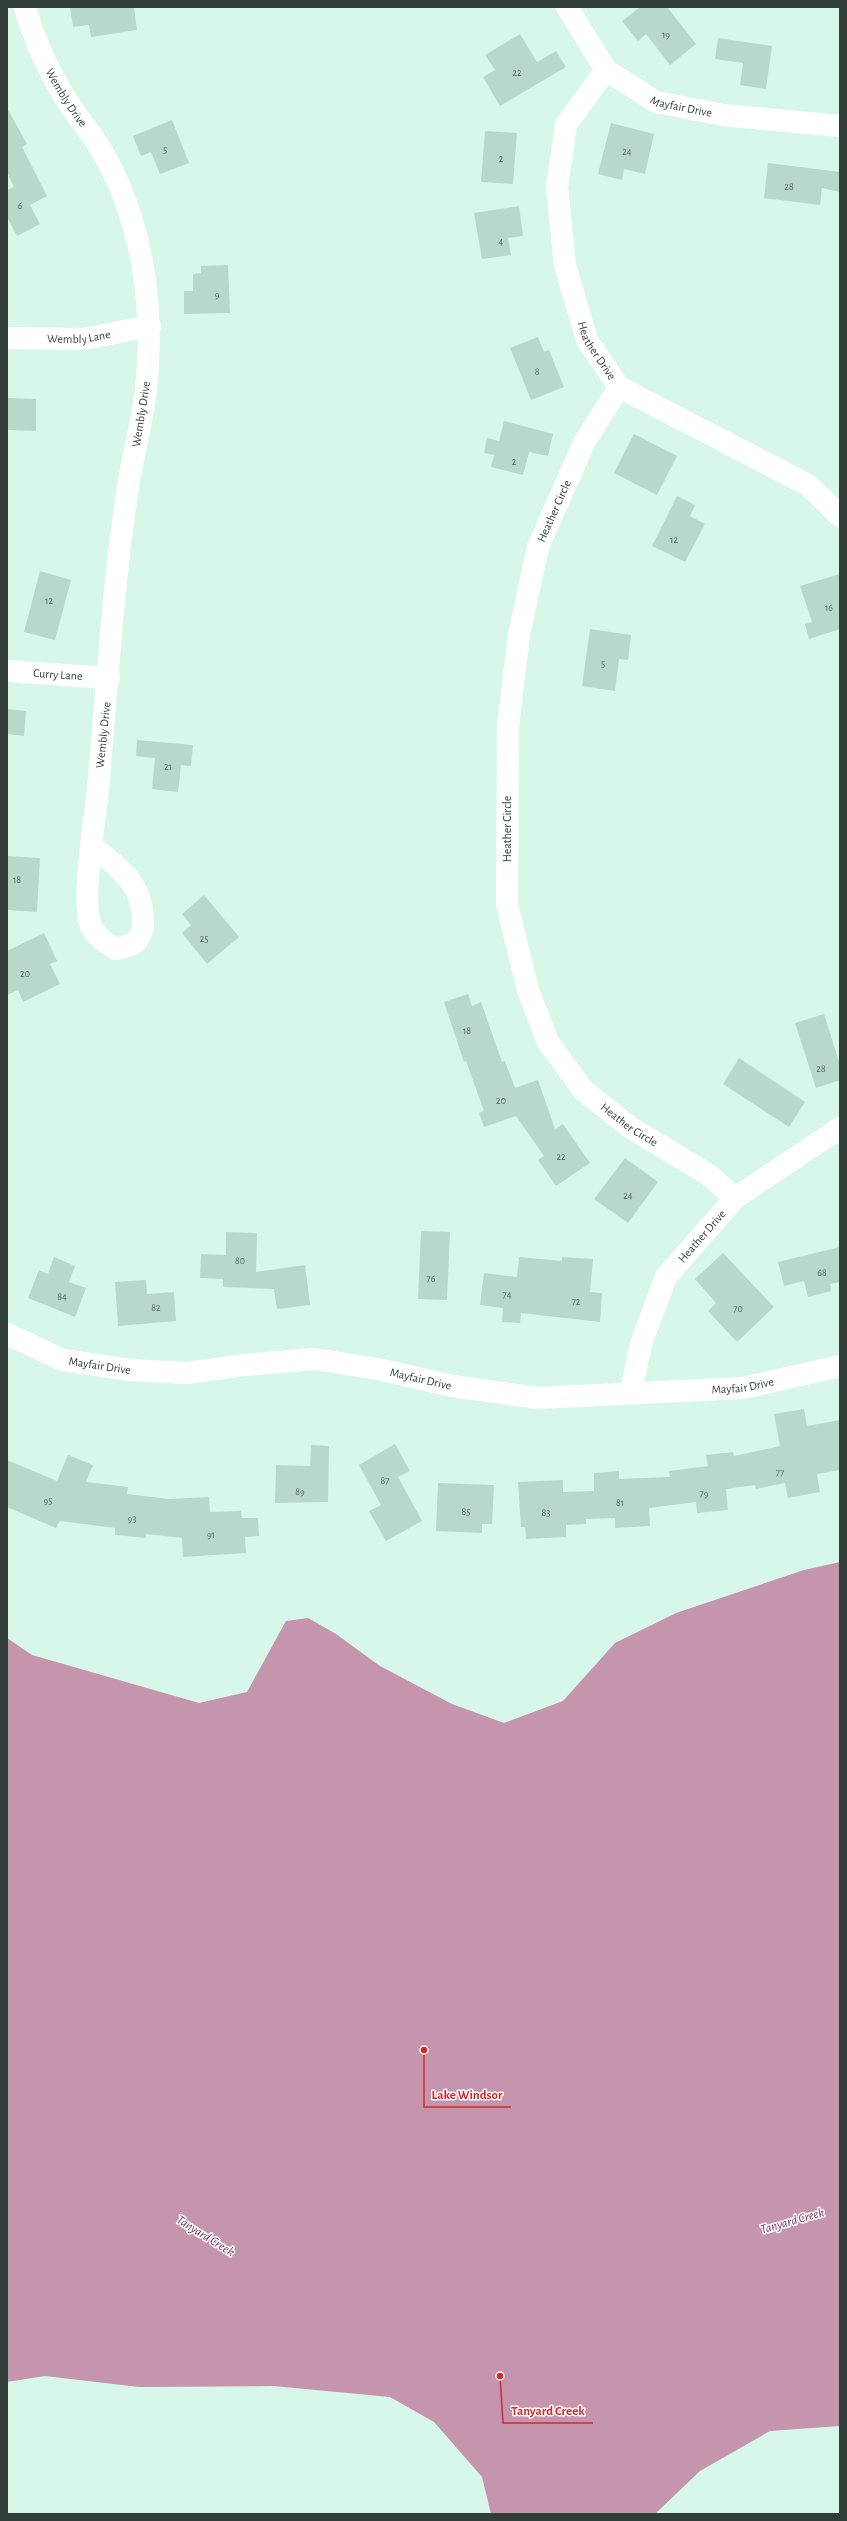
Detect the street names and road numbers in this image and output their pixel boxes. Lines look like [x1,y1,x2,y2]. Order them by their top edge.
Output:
street label: Wembly Drive [44,66,89,129]
street label: Mayfair Drive [648,94,713,119]
street label: Heather Drive [576,320,618,382]
street label: Wembly Lane [47,328,112,347]
street label: Wembly Drive [130,380,153,448]
street label: Heather Circle [535,478,573,544]
street label: Curry Lane [33,667,83,682]
street label: Wembly Drive [94,701,113,769]
street label: Heather Circle [501,796,513,862]
street label: Heather Circle [598,1101,660,1149]
street label: Heather Drive [676,1207,728,1265]
street label: Mayfair Drive [68,1355,132,1376]
street label: Mayfair Drive [389,1366,453,1392]
street label: Mayfair Drive [711,1375,775,1396]

